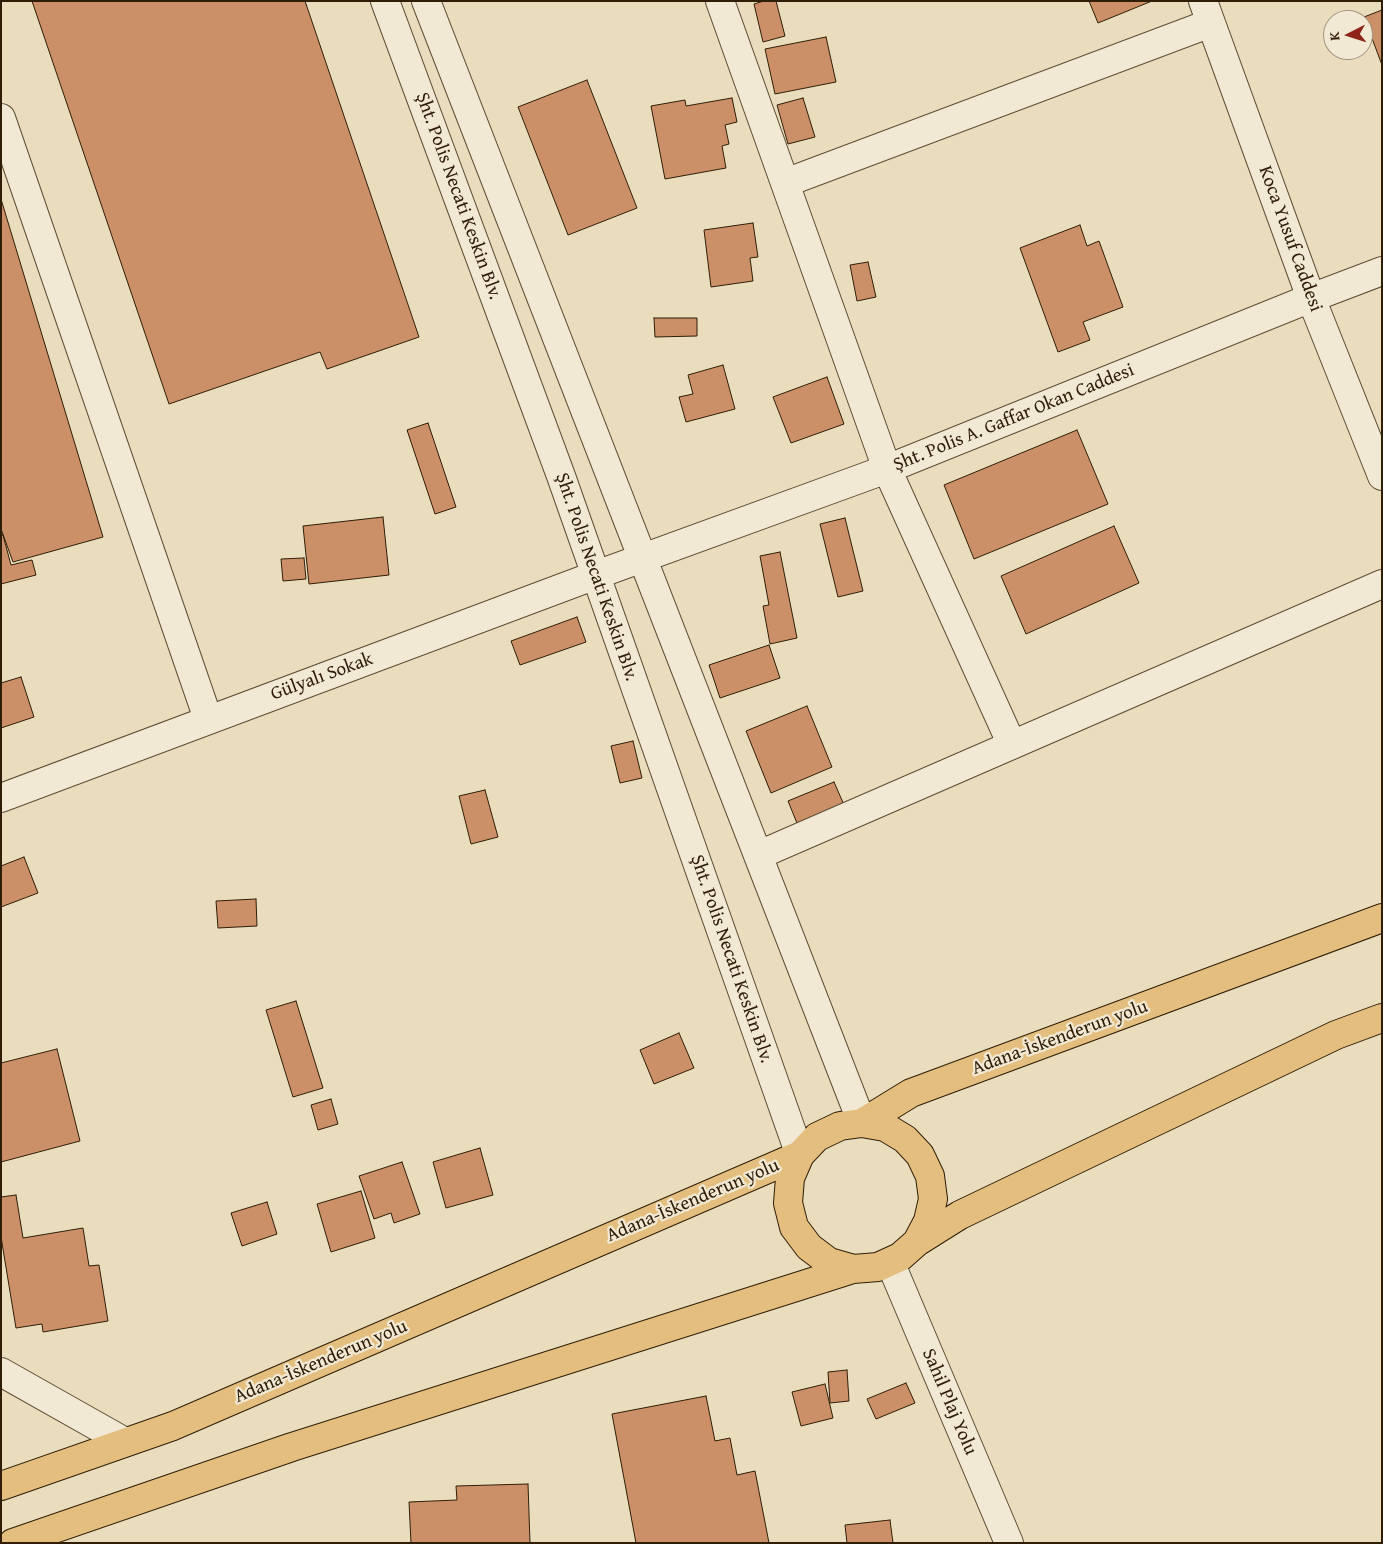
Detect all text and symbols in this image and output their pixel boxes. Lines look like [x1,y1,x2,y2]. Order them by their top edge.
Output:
north arrow [1323,10,1373,60]
text: K [1324,31,1344,42]
street label: Şht. Polis Necati Keskin Blv. [410,89,506,303]
street label: Koca Yusuf Caddesi [1253,163,1327,315]
street label: Şht. Polis A. Gaffar Okan Caddesi [890,359,1138,477]
street label: Şht. Polis Necati Keskin Blv. [550,470,642,684]
street label: Gülyalı Sokak [268,648,376,706]
street label: Şht. Polis Necati Keskin Blv. [685,852,777,1066]
street label: Adana-İskenderun yolu [969,996,1151,1080]
street label: Adana-İskenderun yolu [603,1154,783,1248]
street label: Adana-İskenderun yolu [231,1315,411,1409]
street label: Sahil Plaj Yolu [916,1345,982,1459]

